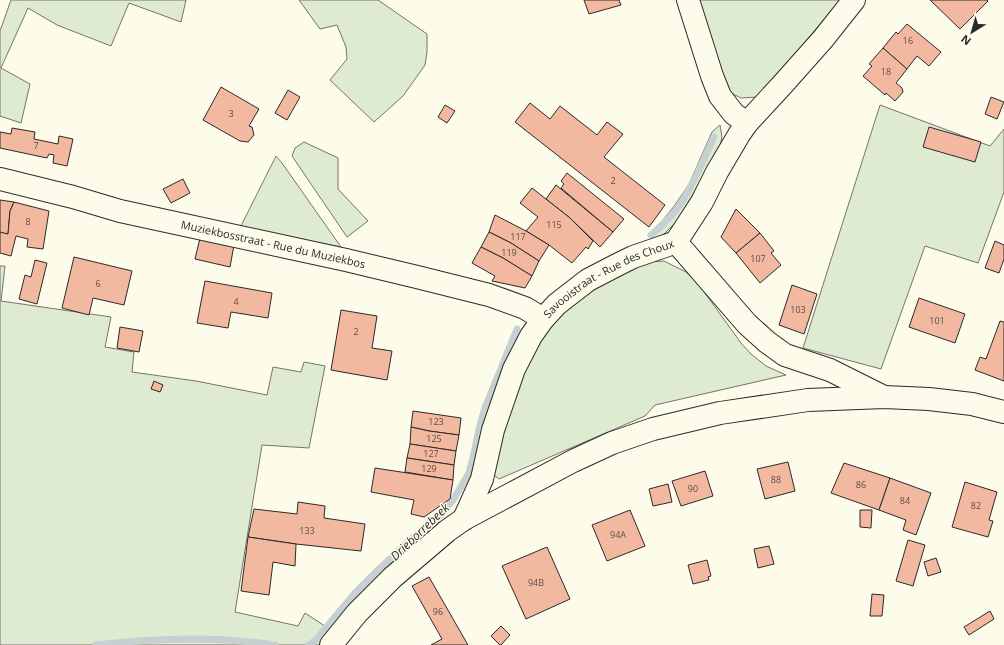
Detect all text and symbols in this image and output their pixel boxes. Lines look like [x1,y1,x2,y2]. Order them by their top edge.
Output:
north arrow [952,12,992,52]
text: N [958,32,974,49]
house number: 16 [903,34,913,47]
house number: 18 [881,65,891,78]
house number: 3 [228,107,234,120]
house number: 7 [33,139,39,152]
house number: 2 [610,174,616,187]
house number: 8 [25,215,31,228]
street label: Muziekbosstraat - Rue du Muziekbos [180,216,367,271]
house number: 115 [546,218,562,231]
house number: 117 [510,230,526,243]
street label: Savooistraat - Rue des Choux [540,235,676,321]
house number: 119 [501,246,517,259]
house number: 107 [750,252,766,265]
house number: 6 [95,277,101,290]
house number: 4 [233,295,239,308]
house number: 103 [790,303,806,316]
house number: 101 [929,314,945,327]
house number: 2 [353,325,359,338]
house number: 123 [428,415,444,428]
house number: 125 [426,432,442,445]
house number: 127 [423,447,439,460]
house number: 129 [421,462,437,475]
house number: 88 [771,473,781,486]
house number: 86 [856,478,866,491]
house number: 90 [688,482,698,495]
house number: 84 [900,494,910,507]
water label: Drieborrebeek [387,498,454,564]
house number: 82 [971,499,981,512]
house number: 133 [299,524,315,537]
house number: 94A [610,528,626,541]
house number: 94B [528,576,544,589]
house number: 96 [433,605,443,618]

